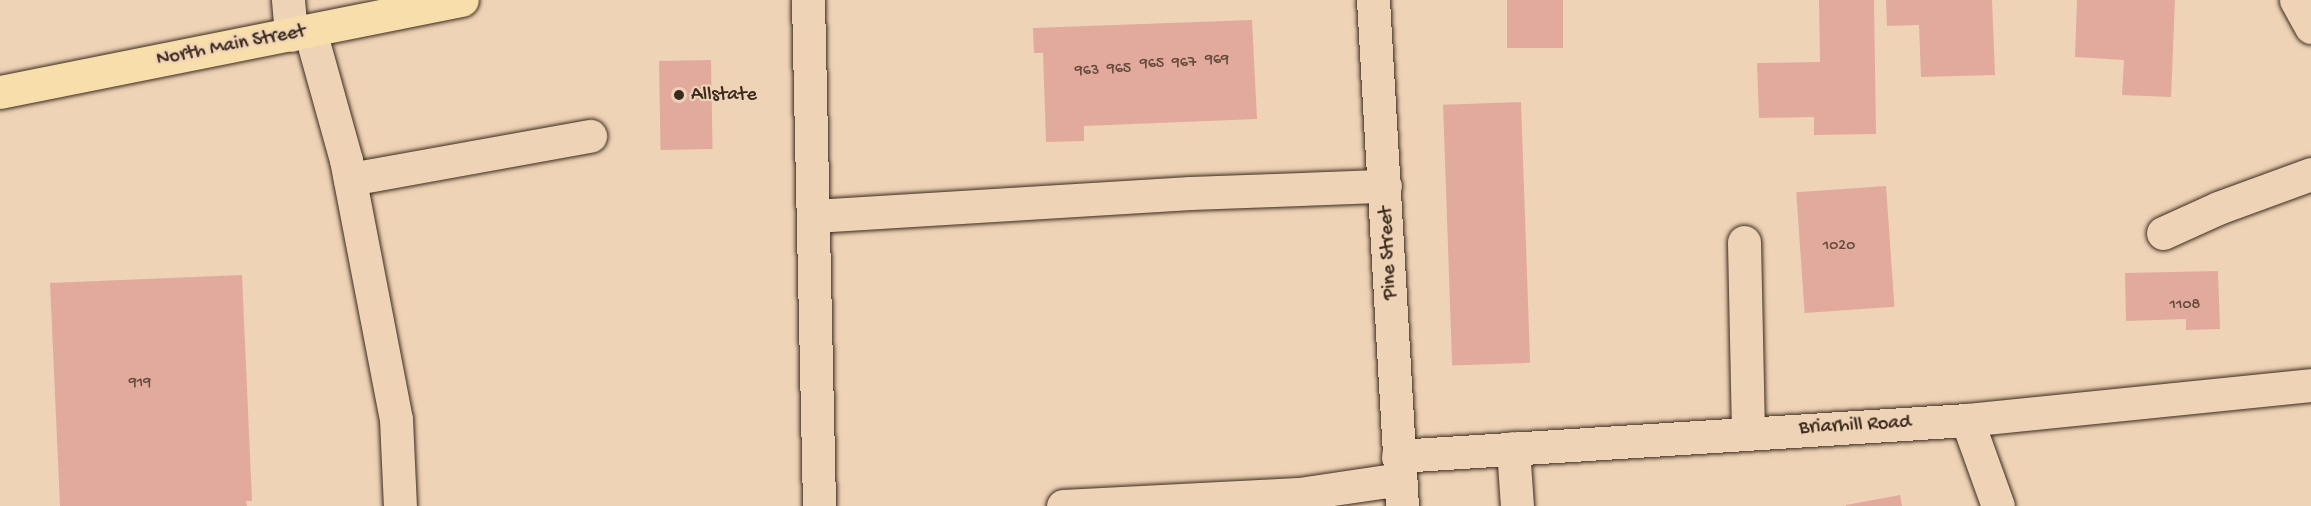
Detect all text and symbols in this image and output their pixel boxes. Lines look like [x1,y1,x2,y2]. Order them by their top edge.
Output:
street label: North Main Street [155,20,307,72]
house number: 969 [1205,51,1229,71]
house number: 967 [1172,54,1196,74]
house number: 965 [1140,55,1164,75]
house number: 965 [1107,60,1131,80]
house number: 963 [1075,62,1099,82]
place label: Allstate [691,83,757,107]
marker: Allstate [672,88,686,102]
street label: Pine Street [1375,206,1403,300]
house number: 1020 [1823,237,1855,257]
house number: 1108 [2170,296,2200,316]
house number: 919 [129,374,151,394]
street label: Briarhill Road [1798,411,1912,441]

